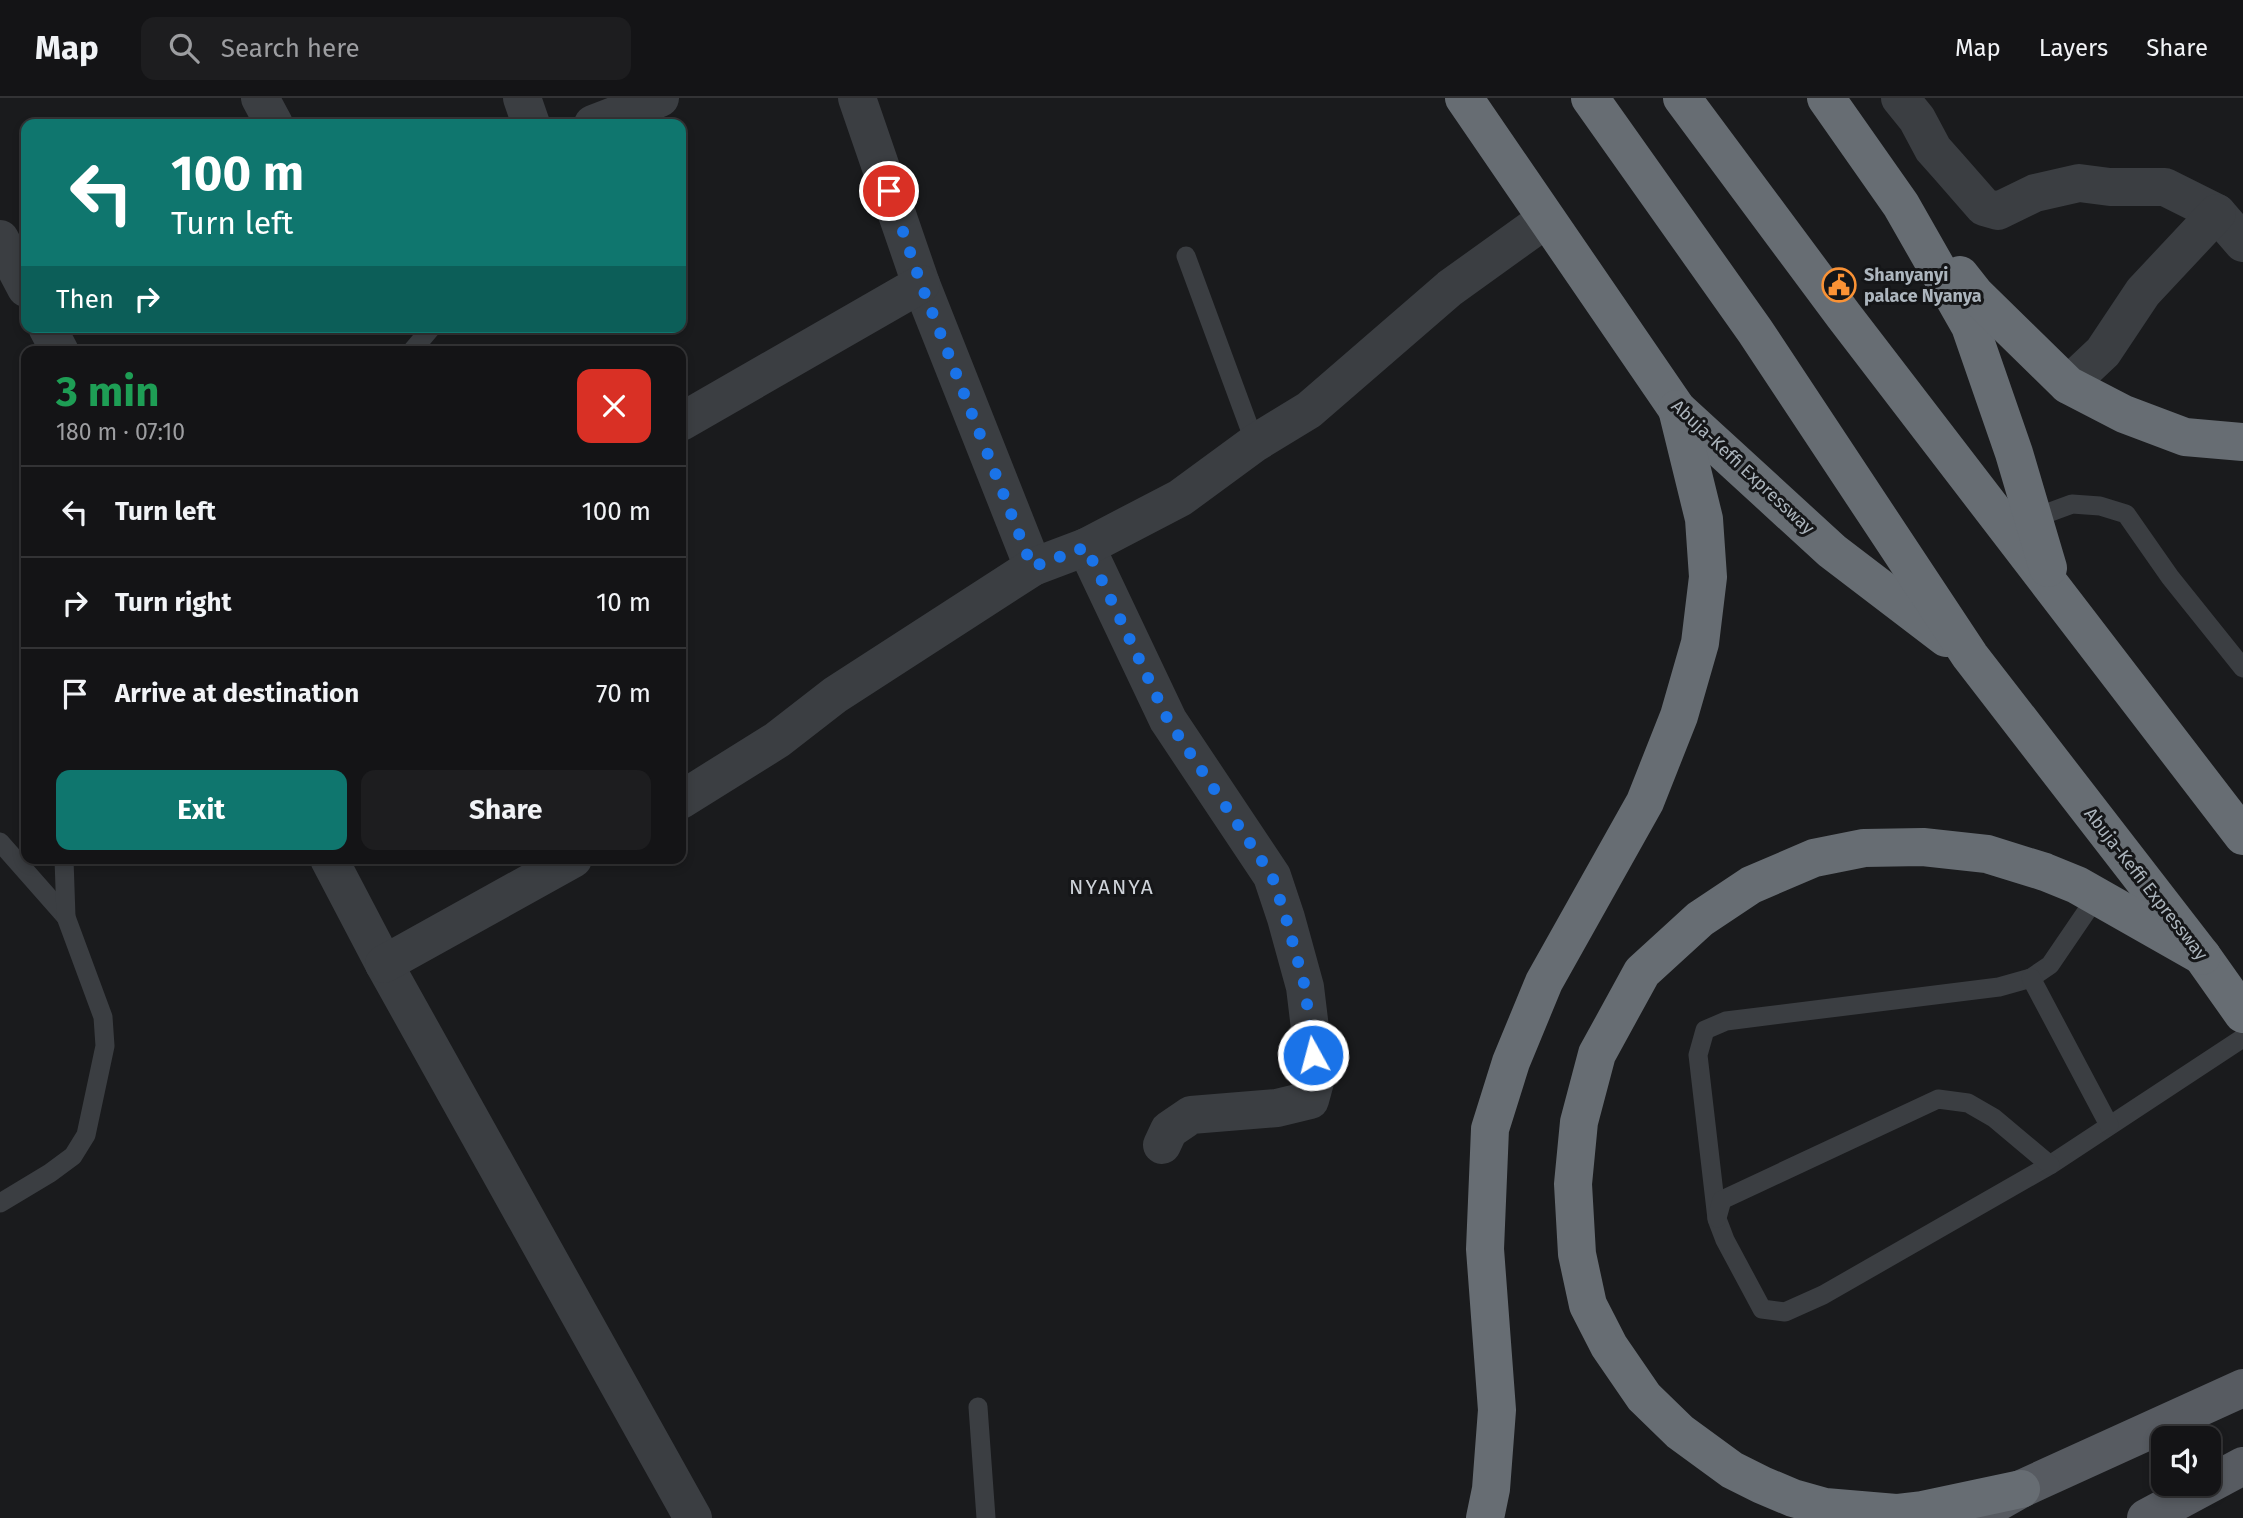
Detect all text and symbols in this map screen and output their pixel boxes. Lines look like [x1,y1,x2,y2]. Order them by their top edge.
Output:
search box [141,17,631,80]
text: Map [35,28,99,68]
icon: search [165,29,203,67]
text: Search here [221,33,360,64]
text: Map [1955,34,2001,62]
text: Layers [2039,34,2108,62]
text: Share [2146,34,2208,62]
text: 100 m [171,144,304,203]
icon: left [56,147,147,238]
pin [859,161,919,221]
icon: arrive [870,172,908,210]
text: Turn left [171,204,293,242]
place label: Shanyanyi palace Nyanya [1864,264,1982,307]
public building icon: Shanyanyi palace Nyanya [1820,266,1858,304]
icon: right [128,280,166,318]
text: Then [56,284,114,315]
text: 3 min [56,367,159,417]
button: close [577,369,651,443]
street label: Abuja-Keffi Expressway [1667,395,1819,539]
text: 180 m · 07:10 [56,418,185,446]
icon: left [56,493,94,531]
text: Turn left [115,496,216,527]
text: 100 m [582,496,651,527]
icon: right [56,584,94,622]
text: Turn right [115,587,232,618]
text: 10 m [596,587,651,618]
icon: arrive [56,675,94,713]
text: Arrive at destination [115,678,359,709]
text: 70 m [596,678,651,709]
button: Exit [56,770,347,850]
button: Share [361,770,651,850]
street label: Abuja-Keffi Expressway [2080,803,2212,965]
district label: NYANYA [1069,874,1155,900]
position arrow [1276,1018,1350,1092]
map controls [2151,1426,2221,1496]
button: sound [2151,1426,2221,1496]

